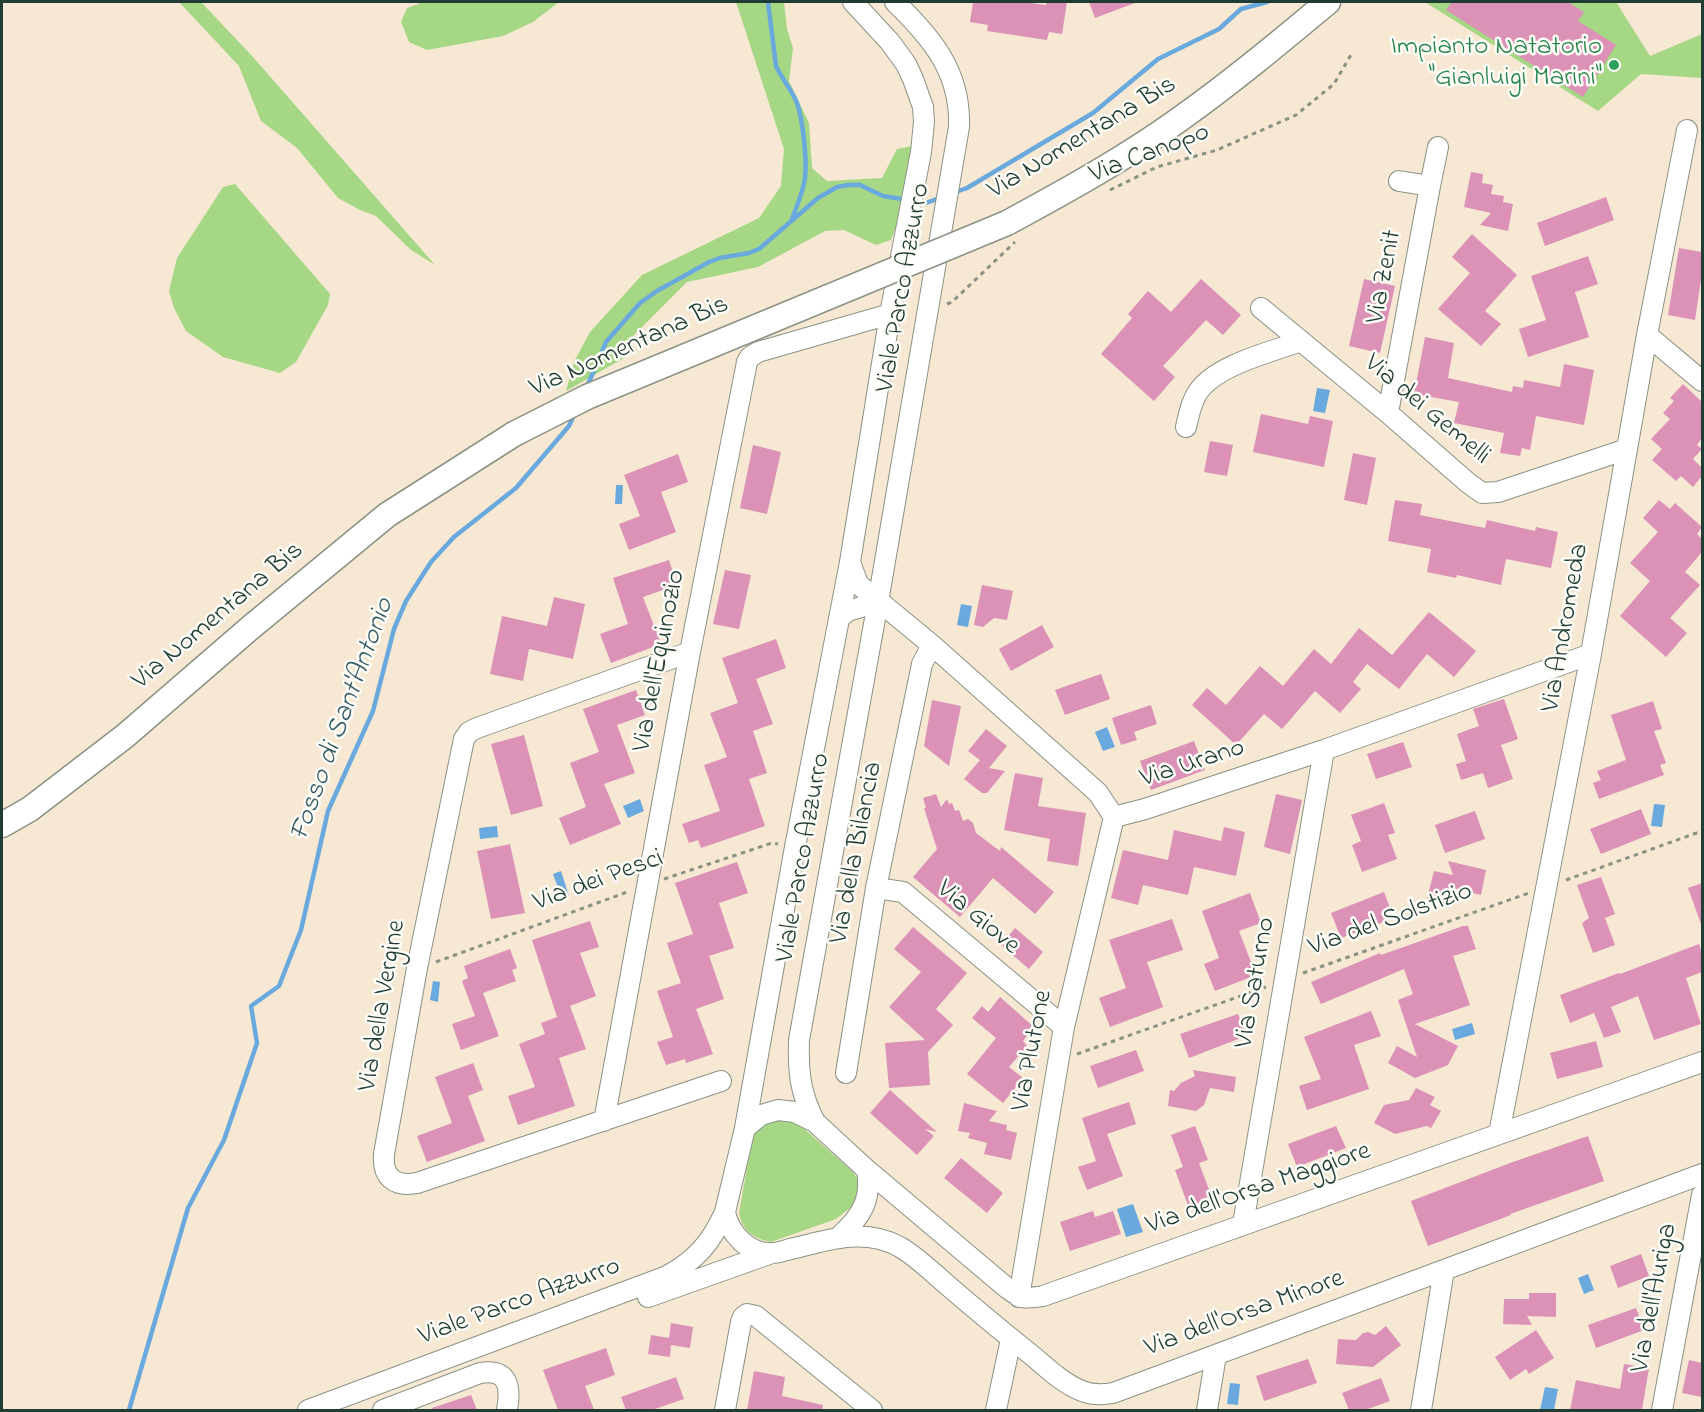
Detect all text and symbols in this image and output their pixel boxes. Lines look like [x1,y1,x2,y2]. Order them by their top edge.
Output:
place label: Impianto Natatorio "Gianluigi Marini" [1391,33,1602,96]
marker: Impianto Natatorio "Gianluigi Marini" [1607,58,1621,72]
street label: Via Nomentana Bis [983,70,1183,208]
street label: Via Canopo [1086,117,1214,193]
street label: Viale Parco Azzurro [871,181,939,395]
street label: Via Zenit [1361,227,1411,327]
street label: Via Nomentana Bis [526,290,734,406]
street label: Via dei Gemelli [1356,349,1496,473]
street label: Via Nomentana Bis [127,536,311,698]
street label: Via Andromeda [1536,541,1598,715]
street label: Via dell'Equinozio [627,567,695,755]
water label: Fosso di Sant'Antonio [284,594,404,846]
street label: Via Urano [1137,733,1249,797]
street label: Viale Parco Azzurro [771,751,839,965]
street label: Via della Bilancia [824,759,892,947]
street label: Via dei Pesci [530,844,668,920]
street label: Via Giove [929,875,1025,963]
street label: Via del Solstizio [1305,876,1477,966]
street label: Via Saturno [1230,915,1284,1051]
street label: Via della Vergine [353,918,415,1094]
street label: Via Plutone [1006,988,1062,1114]
street label: Via dell'Orsa Maggiore [1143,1136,1375,1244]
street label: Via dell'Auriga [1626,1221,1686,1375]
street label: Viale Parco Azzurro [415,1252,625,1354]
street label: Via dell'Orsa Minore [1141,1264,1349,1366]

